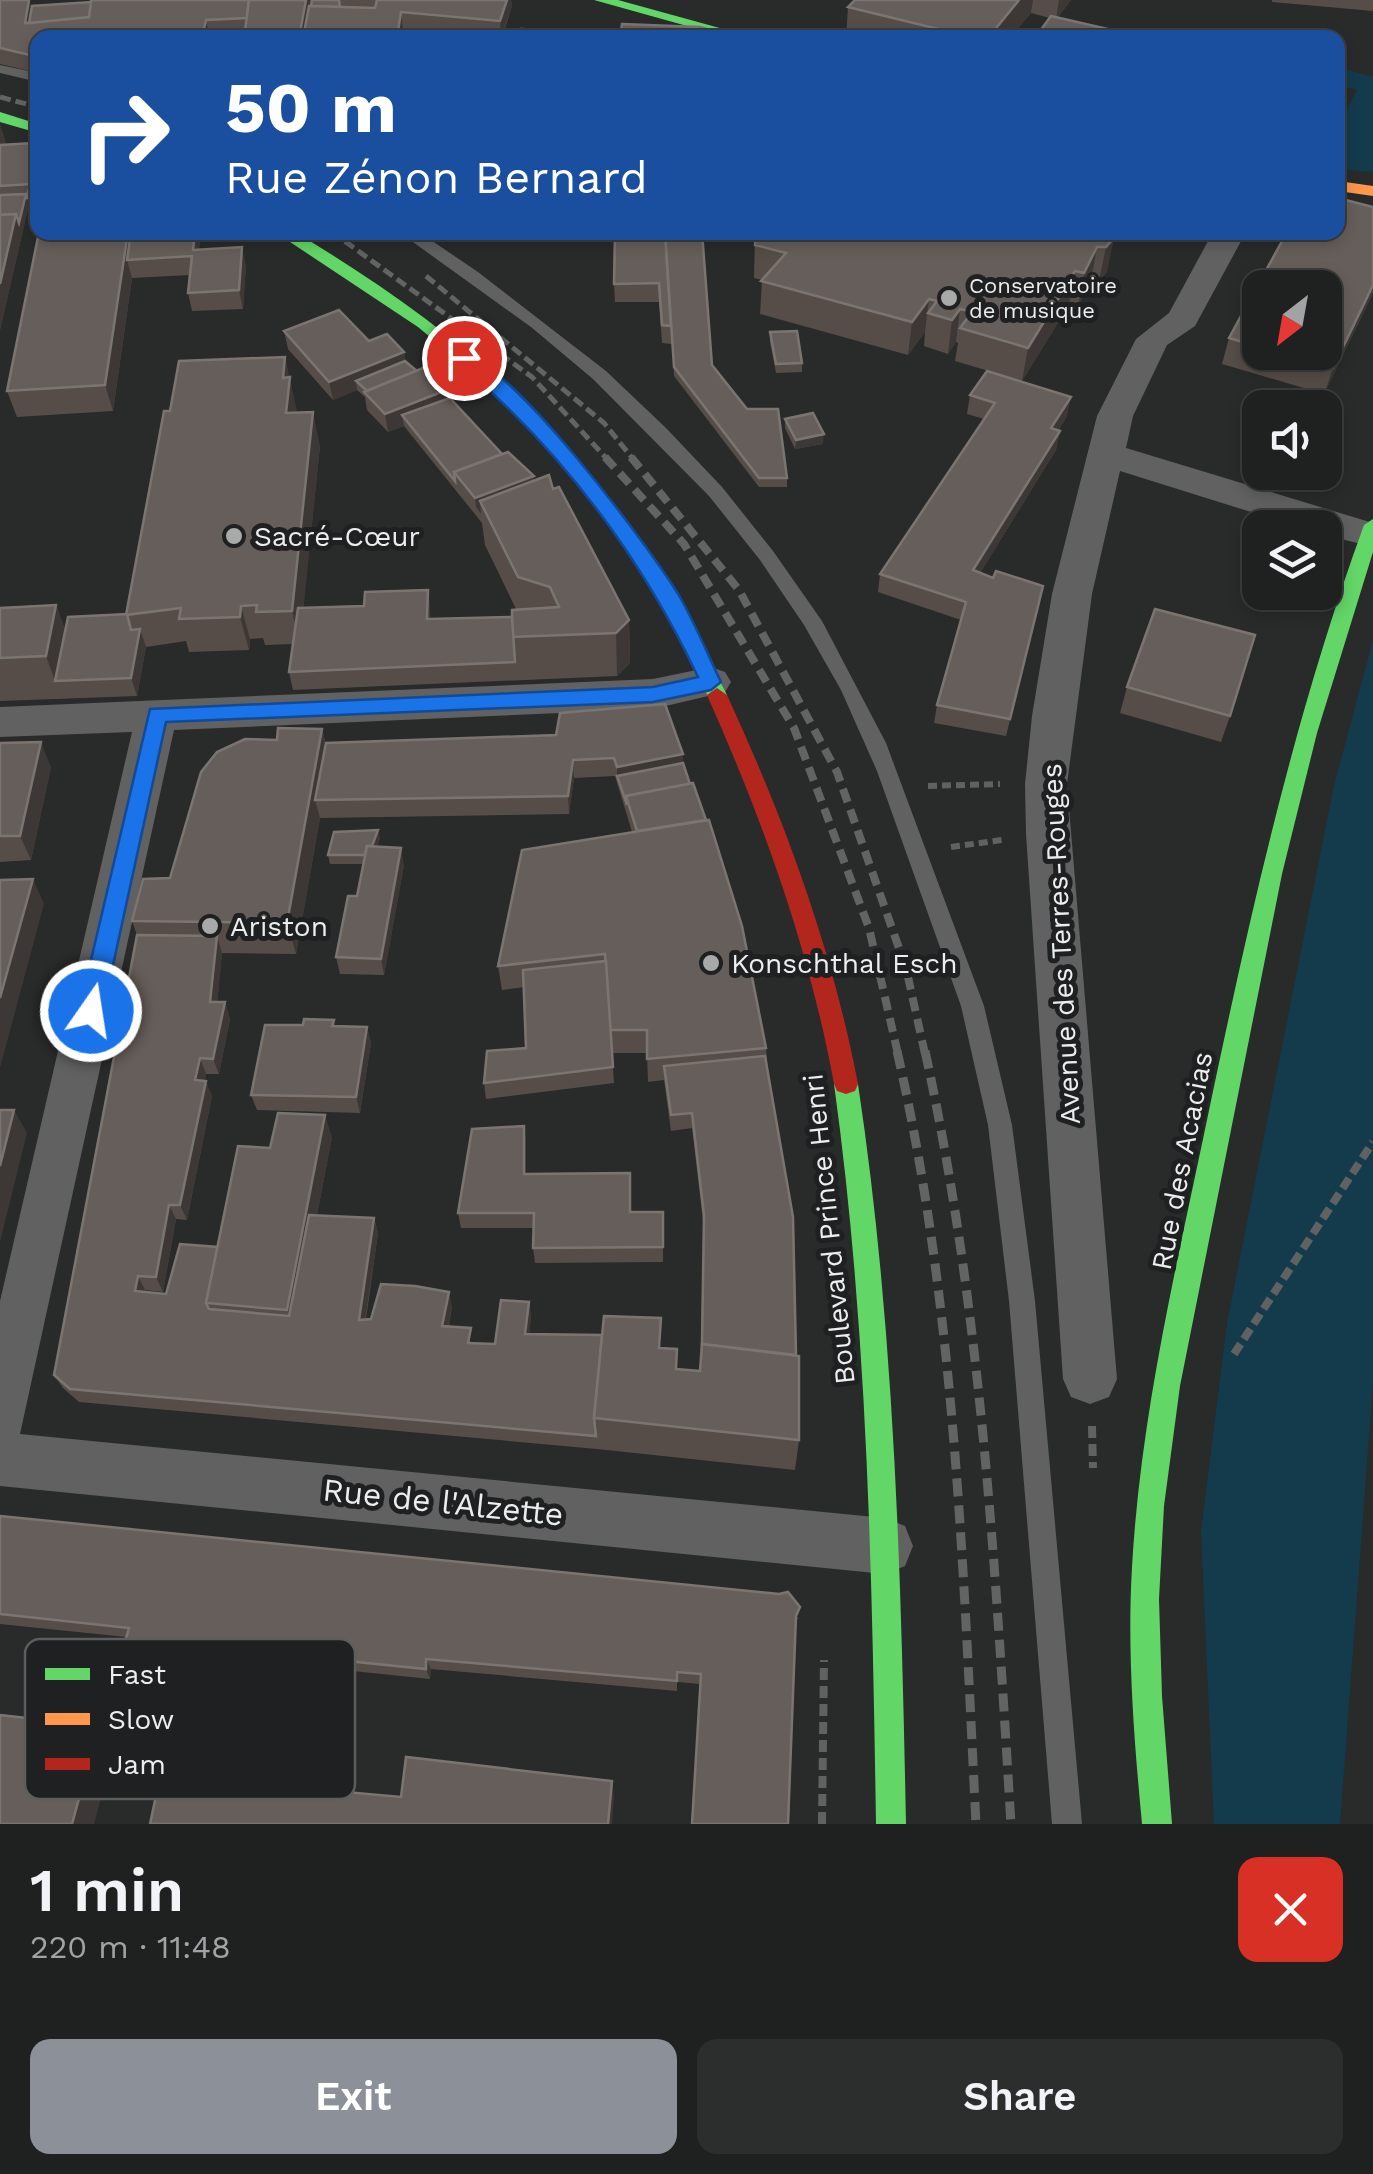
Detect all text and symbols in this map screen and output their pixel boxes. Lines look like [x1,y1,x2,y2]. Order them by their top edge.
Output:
text: 50 m [225,67,397,149]
icon: right [60,70,190,200]
text: Rue Zénon Bernard [225,151,648,204]
north arrow [1242,270,1342,370]
map controls [1242,270,1342,610]
place label: Conservatoire de musique [969,273,1117,323]
marker: Conservatoire de musique [938,287,960,309]
pin [422,316,507,401]
icon: arrive [437,331,492,386]
button: sound [1242,390,1342,490]
button: layers [1242,510,1342,610]
place label: Sacré-Cœur [254,520,420,553]
marker: Sacré-Cœur [223,525,245,547]
street label: Avenue des Terres-Rouges [1035,763,1087,1125]
place label: Ariston [230,910,328,943]
marker: Ariston [199,915,221,937]
place label: Konschthal Esch [731,947,958,980]
marker: Konschthal Esch [700,952,722,974]
position arrow [39,959,143,1063]
street label: Rue des Acacias [1145,1049,1219,1273]
street label: Boulevard Prince Henri [796,1072,862,1386]
street label: Rue de l'Alzette [321,1470,565,1534]
legend [25,1639,355,1799]
text: Fast [108,1658,166,1691]
text: Slow [108,1703,174,1736]
text: Jam [108,1748,166,1781]
text: 1 min [30,1855,184,1926]
button: close [1238,1857,1343,1962]
text: 220 m · 11:48 [30,1928,231,1966]
button: Exit [30,2039,677,2154]
button: Share [697,2039,1343,2154]

